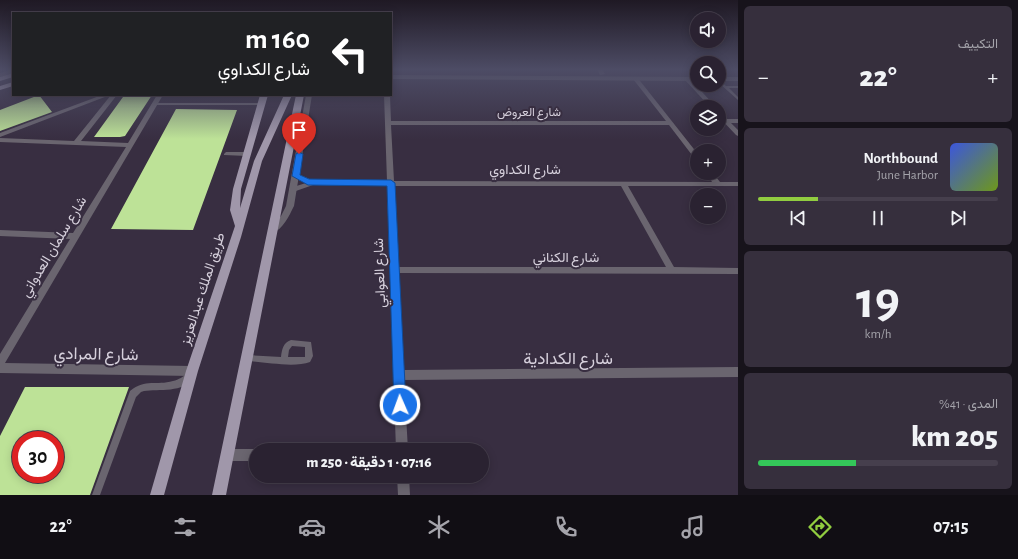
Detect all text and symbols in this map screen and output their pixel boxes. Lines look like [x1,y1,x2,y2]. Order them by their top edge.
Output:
map controls [690,12,726,224]
button: sound [690,12,726,48]
text: 160 m [245,26,310,54]
icon: left [324,28,376,80]
text: التكييف [958,38,998,51]
button: search [690,56,726,92]
text: شارع الكداوي [218,61,310,79]
text: 22° [859,62,897,92]
text: − [758,66,769,88]
text: + [987,66,998,88]
button: layers [690,100,726,136]
street label: شارع العروض [497,106,561,121]
pin [282,113,316,154]
icon: arrive [288,119,310,141]
button: + [690,144,726,180]
text: Northbound [863,151,938,166]
street label: شارع الكداوي [489,163,561,181]
text: June Harbor [877,169,938,182]
button: − [690,188,726,224]
street label: شارع سلمان العدواني [18,194,93,302]
icon: previous [787,207,809,229]
icon: pause [867,207,889,229]
icon: next [947,207,969,229]
street label: طريق الملك عبدالعزيز [178,231,229,348]
street label: شارع العوابي [372,238,392,308]
street label: شارع الكناني [533,251,599,269]
text: 19 [856,275,900,327]
text: km/h [865,328,891,341]
street label: شارع المرادي [53,345,139,368]
street label: شارع الكدادية [523,350,613,370]
position arrow [379,384,421,426]
text: المدى · 41% [939,398,998,411]
text: 205 km [911,422,998,452]
speed limit sign: 30 [12,431,64,483]
text: 07:16 · 1 دقيقة · 250 m [306,455,432,470]
icon: filters [171,513,199,541]
icon: car [298,513,326,541]
icon: climate [425,513,453,541]
icon: phone [552,513,580,541]
icon: music [679,513,707,541]
icon: directions [806,513,834,541]
text: 22° [50,518,72,536]
text: 07:15 [933,518,969,536]

